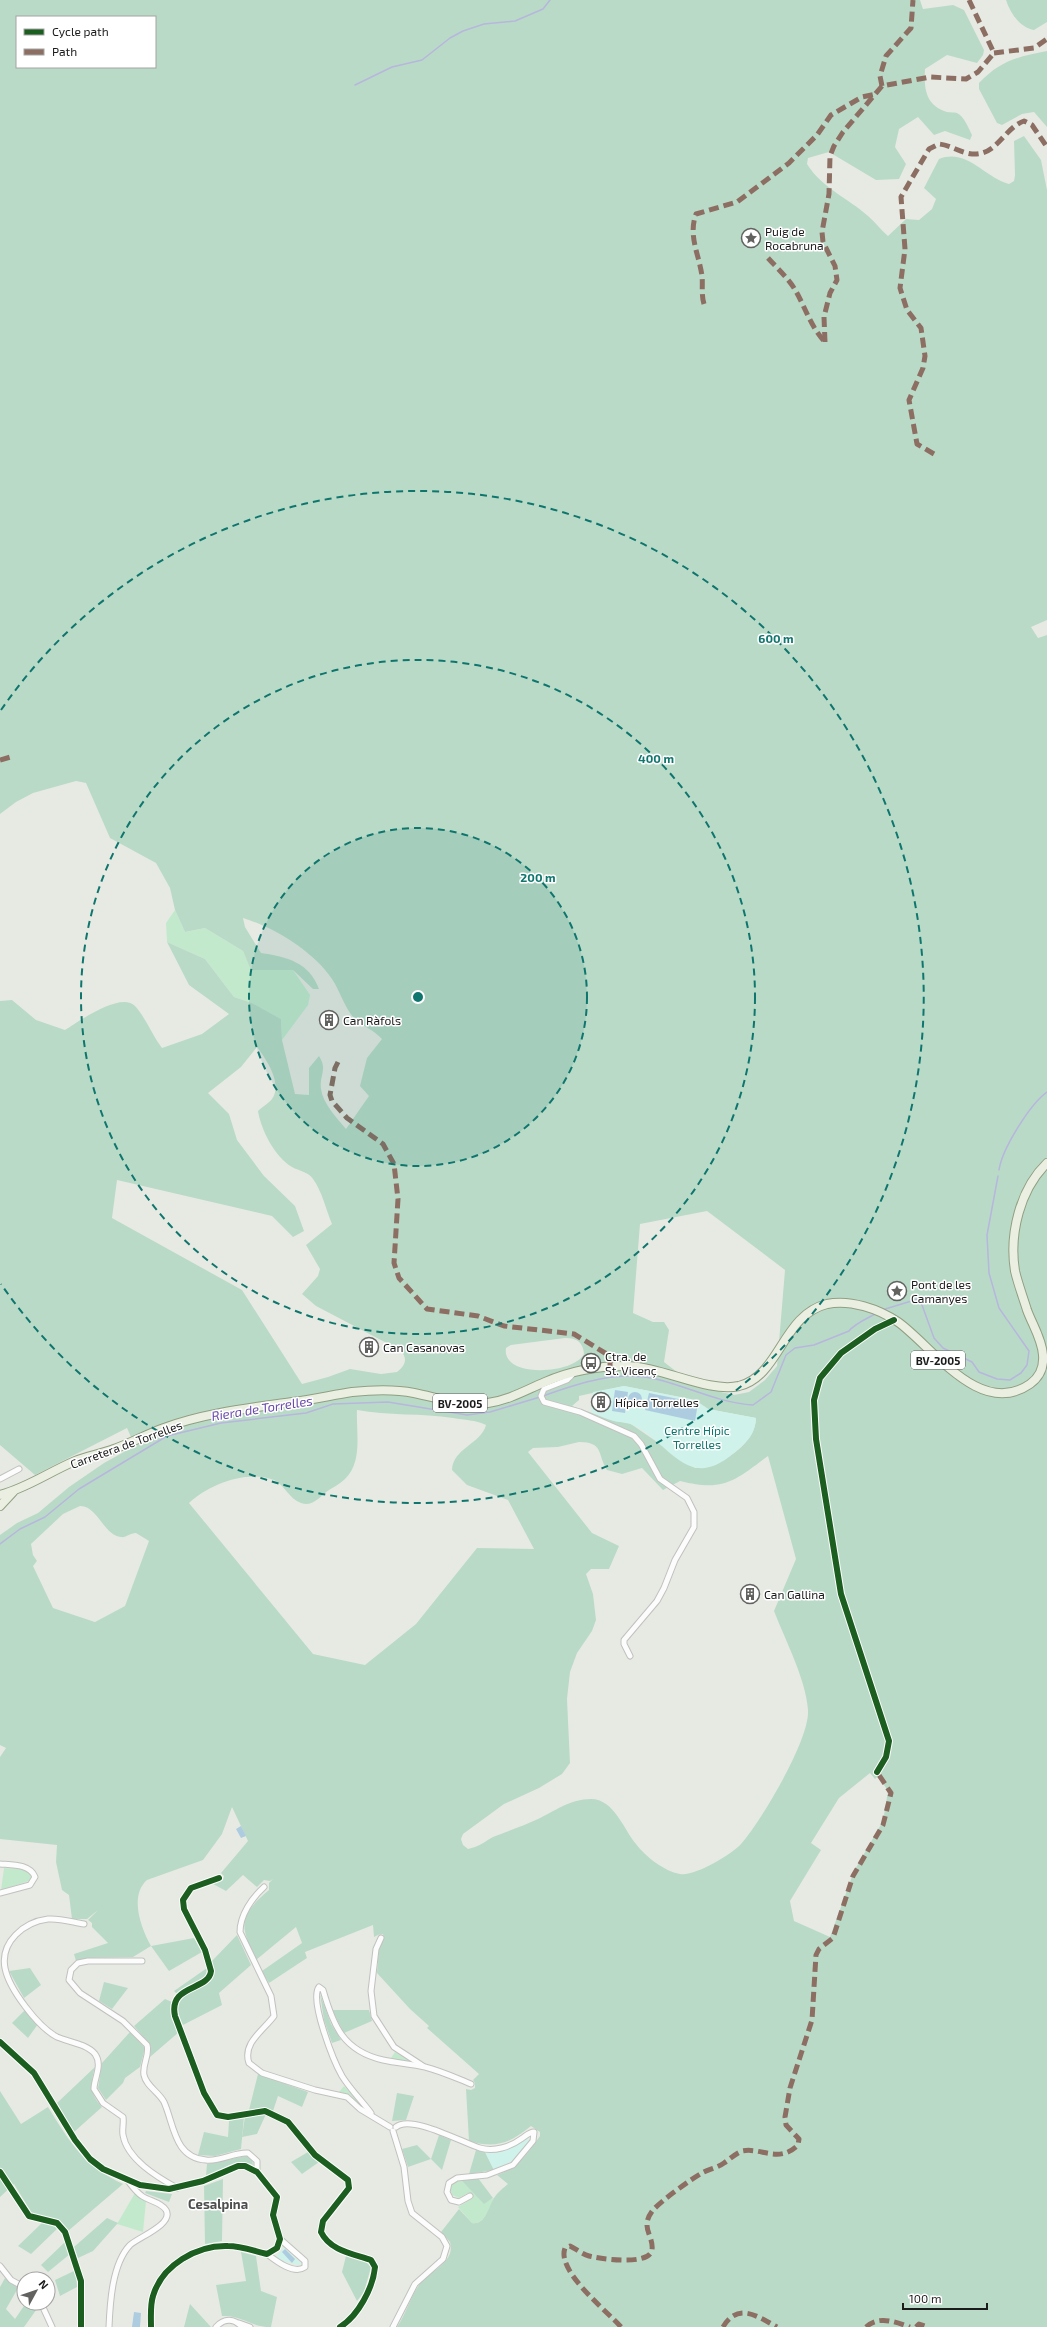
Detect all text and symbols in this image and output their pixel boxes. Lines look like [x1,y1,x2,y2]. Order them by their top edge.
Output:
legend [16,16,156,68]
text: Cycle path [52,24,109,38]
text: Path [52,44,77,58]
place label: Puig de Rocabruna [765,224,824,252]
place icon: Puig de Rocabruna [740,227,762,249]
text: 600 m [758,631,794,645]
text: 400 m [638,751,674,765]
text: 200 m [520,870,556,884]
centre of rings [411,990,425,1004]
building icon: Can Ràfols [318,1009,340,1031]
place label: Can Ràfols [343,1013,401,1027]
place label: Pont de les Camanyes [911,1277,971,1305]
place icon: Pont de les Camanyes [886,1280,908,1302]
building icon: Can Casanovas [358,1336,380,1358]
place label: Can Casanovas [383,1340,465,1354]
place label: Ctra. de St. Vicenç [605,1349,657,1378]
road number: BV-2005 [911,1351,965,1369]
bus stop icon: Ctra. de St. Vicenç [580,1352,602,1374]
building icon: Hípica Torrelles [590,1391,612,1413]
water label: Riera de Torrelles [210,1392,314,1424]
road number: BV-2005 [433,1394,487,1412]
place label: Hípica Torrelles [615,1395,699,1409]
street label: Carretera de Torrelles [68,1417,184,1471]
park label: Centre Hípic Torrelles [664,1423,730,1451]
building icon: Can Gallina [739,1583,761,1605]
place label: Can Gallina [764,1587,825,1601]
district label: Cesalpina [188,2196,248,2212]
north arrow [16,2271,56,2311]
text: N [37,2277,52,2292]
scale bar [903,2285,987,2311]
text: 100 m [909,2291,941,2305]

